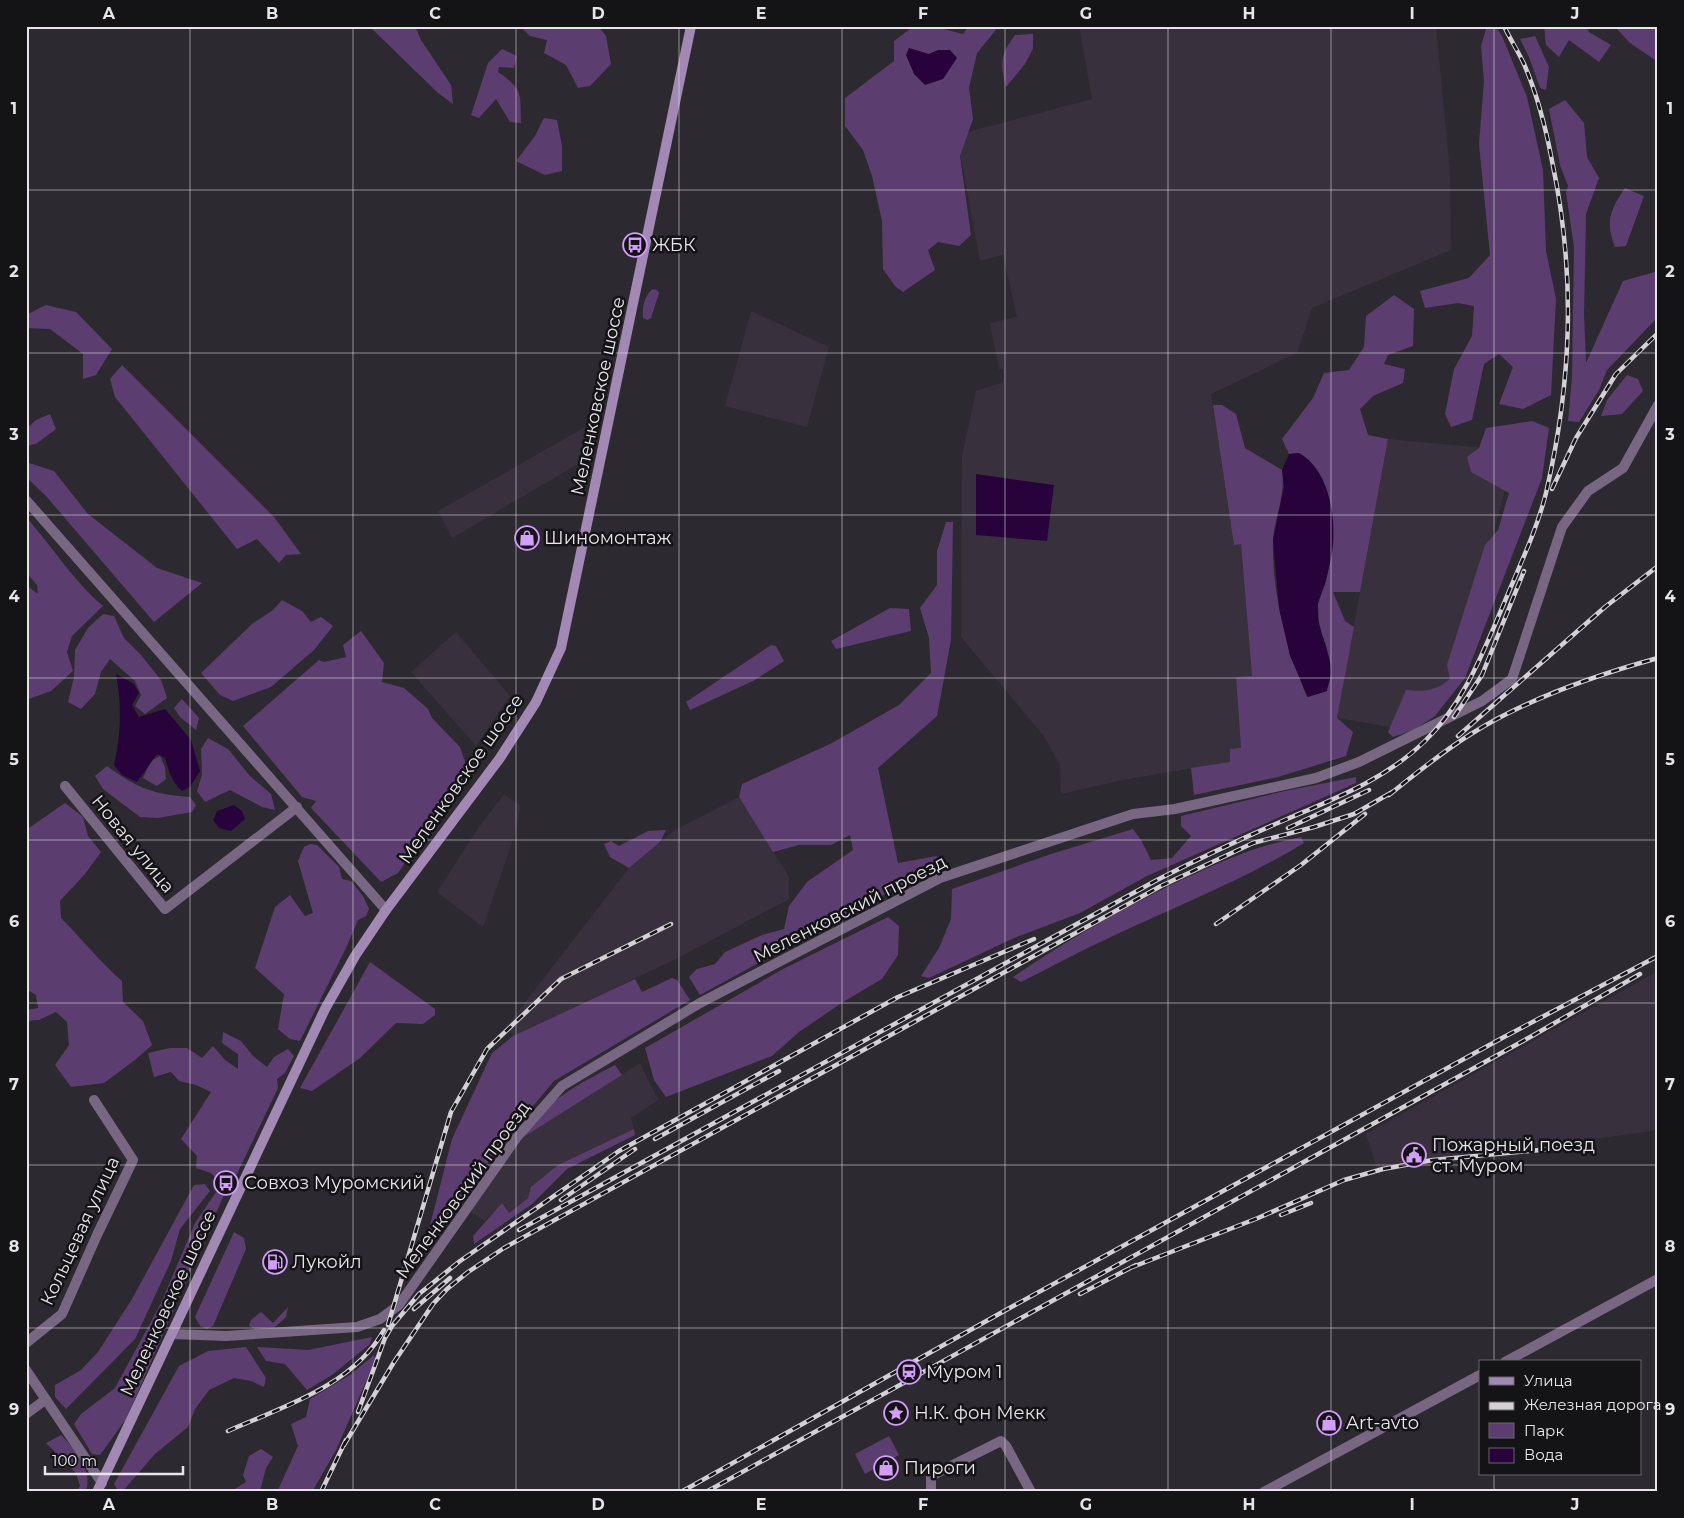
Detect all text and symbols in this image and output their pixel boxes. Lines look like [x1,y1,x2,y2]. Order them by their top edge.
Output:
text: A [102,4,116,23]
text: B [266,4,278,23]
text: C [429,4,441,23]
text: D [591,4,605,23]
text: E [756,4,766,23]
text: F [918,4,928,23]
text: G [1080,4,1092,23]
text: H [1243,4,1255,23]
text: I [1409,4,1415,23]
text: J [1570,4,1579,23]
text: 1 [11,99,17,118]
text: 1 [1667,99,1673,118]
bus stop icon: ЖБК [622,232,648,258]
place label: ЖБК [652,234,696,256]
text: 2 [9,262,19,281]
text: 2 [1665,262,1675,281]
street label: Меленковское шоссе [566,295,630,497]
text: 3 [8,425,19,444]
text: 3 [1664,425,1675,444]
shop icon: Шиномонтаж [514,525,540,551]
place label: Шиномонтаж [544,527,671,549]
text: 4 [8,587,20,606]
text: 4 [1664,587,1676,606]
street label: Меленковское шоссе [394,690,528,868]
text: 5 [9,750,19,769]
text: 5 [1665,750,1675,769]
street label: Новая улица [87,791,179,897]
street label: Меленковский проезд [750,851,951,967]
text: 6 [9,912,19,931]
text: 6 [1665,912,1675,931]
text: 7 [9,1075,19,1094]
text: 7 [1665,1075,1675,1094]
street label: Меленковский проезд [391,1097,535,1283]
place label: Пожарный поезд ст. Муром [1432,1134,1595,1177]
public building icon: Пожарный поезд ст. Муром [1401,1142,1427,1168]
street label: Кольцевая улица [36,1153,124,1309]
bus stop icon: Совхоз Муромский [213,1170,239,1196]
place label: Совхоз Муромский [244,1172,425,1194]
street label: Меленковское шоссе [115,1207,221,1399]
text: 8 [9,1237,19,1256]
text: 8 [1665,1237,1675,1256]
fuel station icon: Лукойл [262,1249,288,1275]
place label: Лукойл [292,1251,362,1273]
station icon: Муром 1 [896,1359,922,1385]
legend [1479,1360,1642,1476]
place label: Муром 1 [926,1361,1003,1383]
text: Улица [1524,1371,1572,1390]
text: Железная дорога [1524,1395,1661,1414]
text: 9 [9,1400,19,1419]
place icon: Н.К. фон Мекк [883,1400,909,1426]
text: 9 [1665,1400,1675,1419]
place label: Н.К. фон Мекк [914,1402,1046,1424]
shop icon: Art-avto [1316,1410,1342,1436]
place label: Art-avto [1346,1412,1419,1434]
text: Парк [1524,1421,1564,1440]
scale bar [45,1443,182,1475]
text: Вода [1524,1445,1563,1464]
text: 100 m [52,1451,97,1470]
shop icon: Пироги [873,1455,899,1481]
place label: Пироги [904,1457,976,1479]
text: A [102,1495,116,1514]
text: B [266,1495,278,1514]
text: C [429,1495,441,1514]
text: D [591,1495,605,1514]
text: E [756,1495,766,1514]
text: F [918,1495,928,1514]
text: G [1080,1495,1092,1514]
text: H [1243,1495,1255,1514]
text: I [1409,1495,1415,1514]
text: J [1570,1495,1579,1514]

